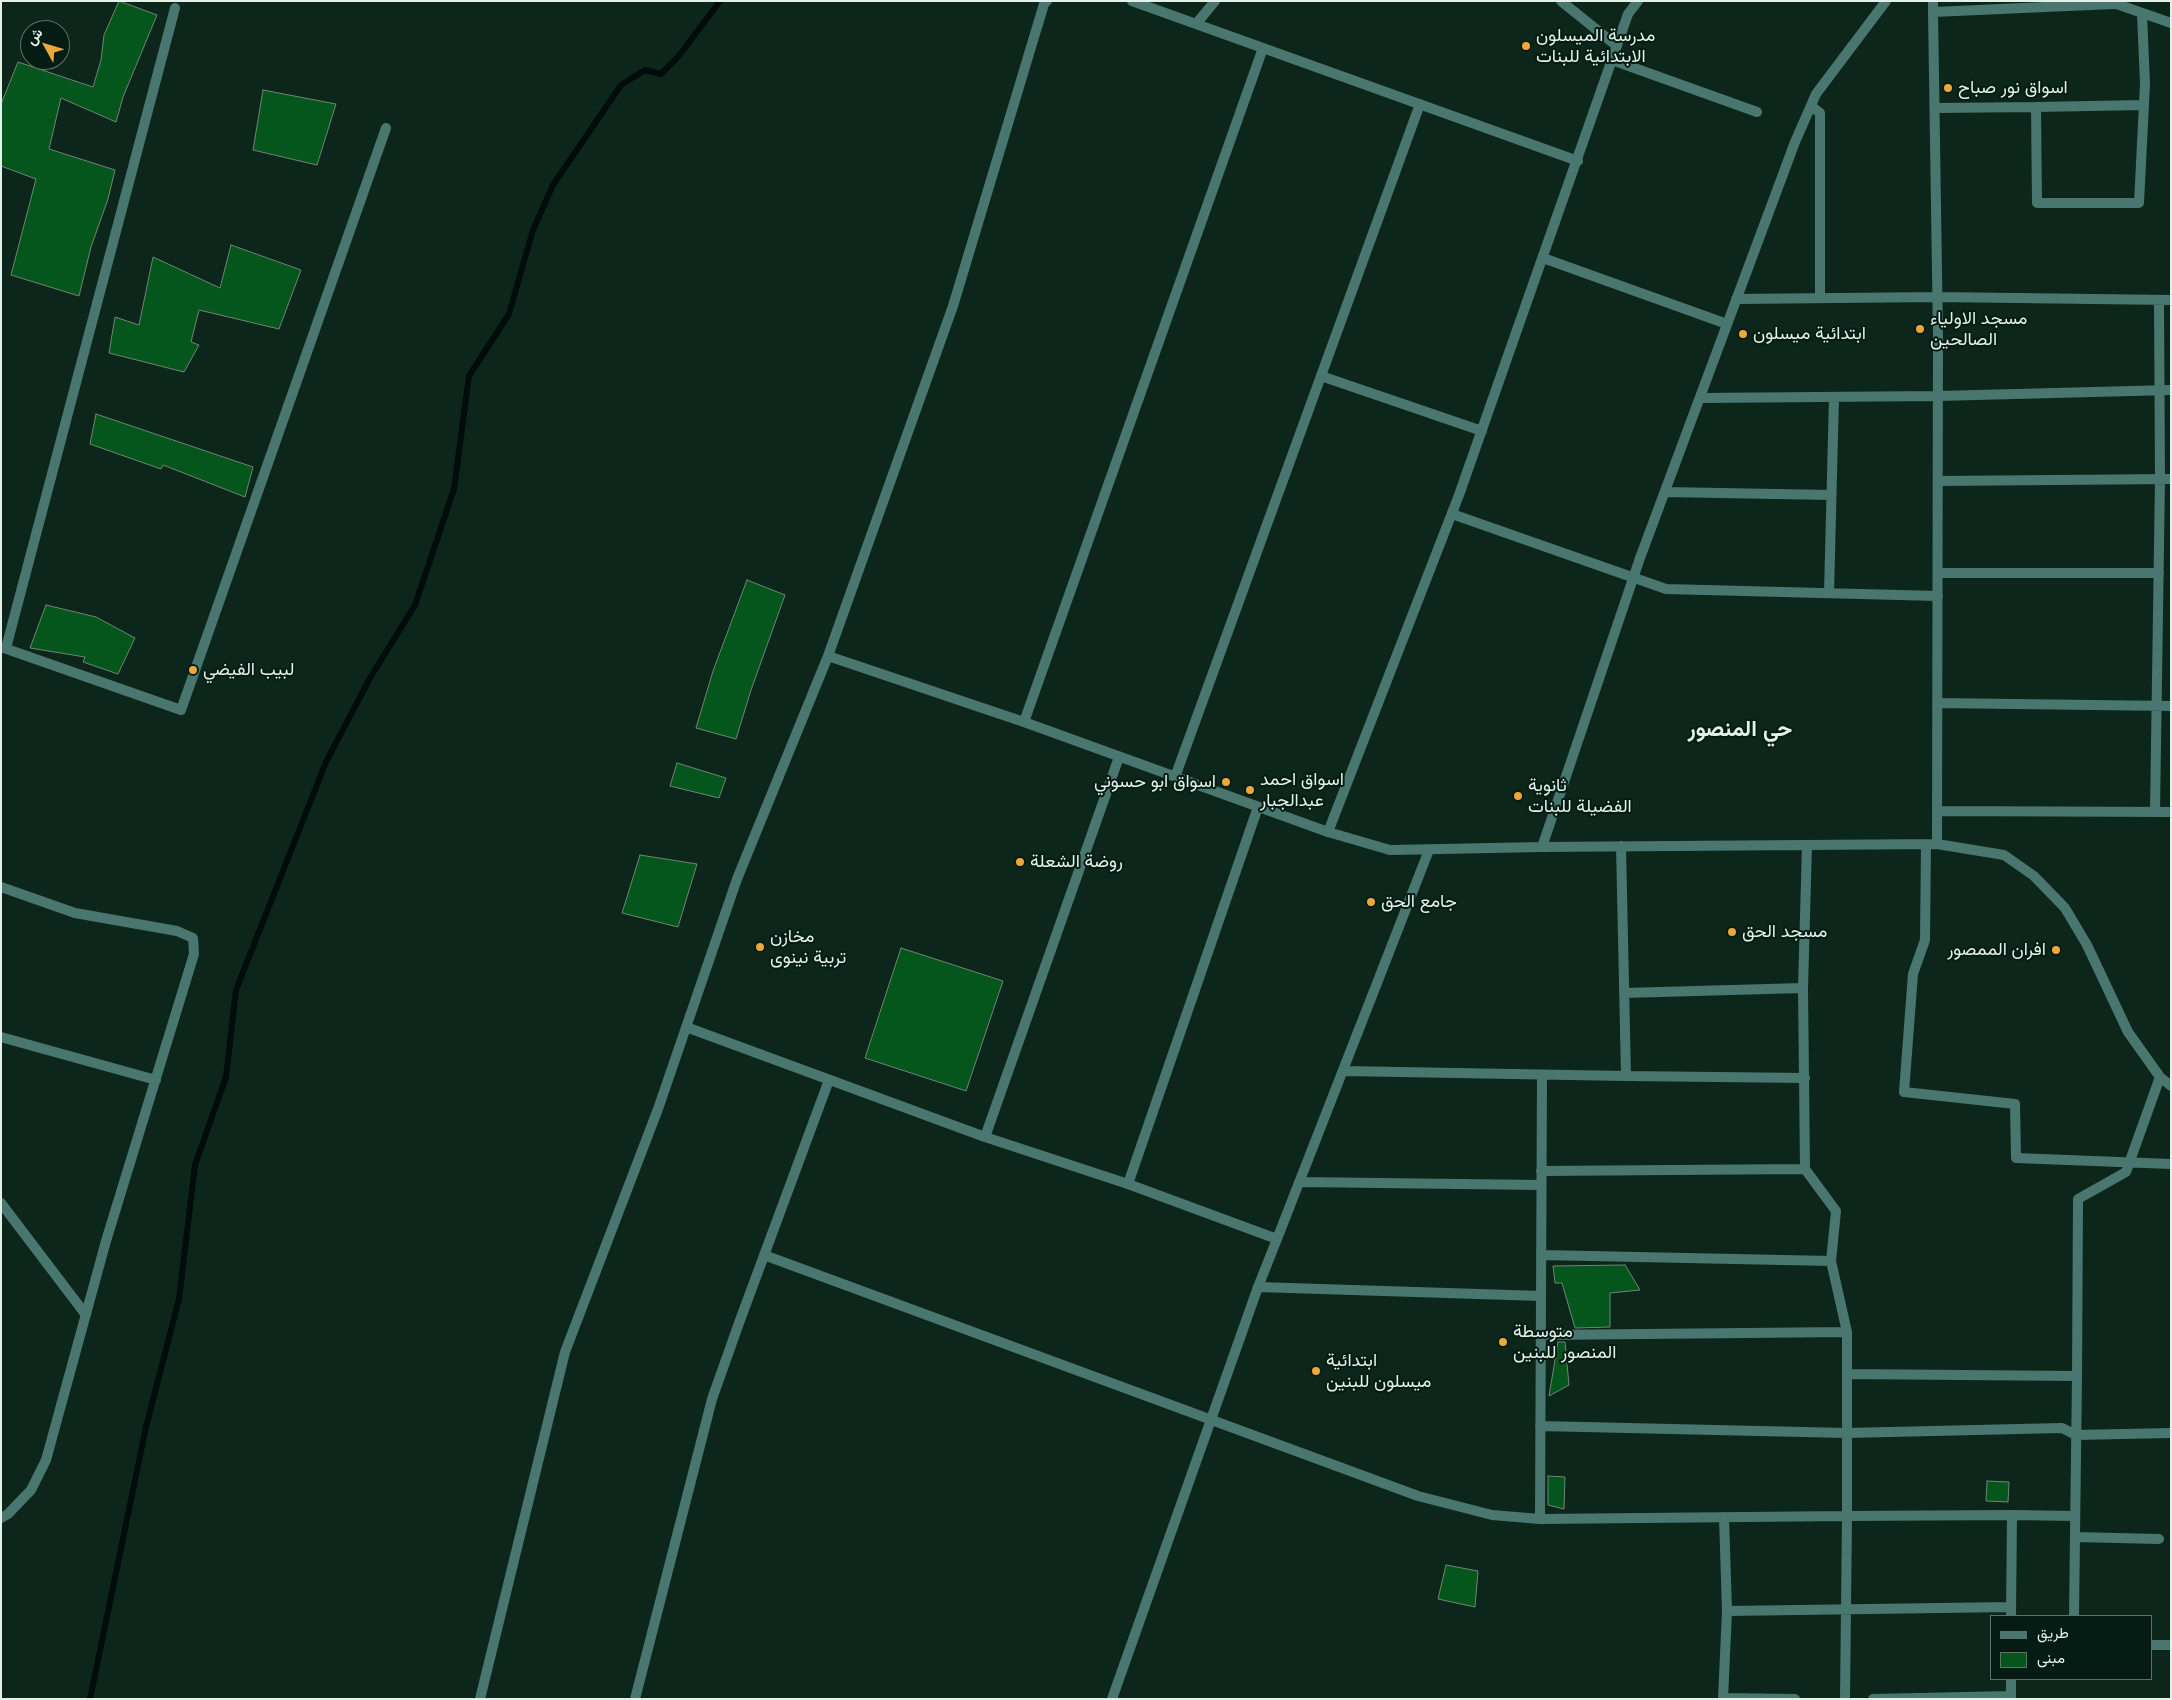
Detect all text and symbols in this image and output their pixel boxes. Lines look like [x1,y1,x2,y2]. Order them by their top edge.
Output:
north arrow [20,20,70,70]
text: ش [22,24,46,48]
place label: مدرسة الميسلون الابتدائية للبنات [1536,25,1655,68]
marker: مدرسة الميسلون الابتدائية للبنات [1520,40,1532,52]
place label: اسواق نور صباح [1958,77,2068,99]
marker: اسواق نور صباح [1942,82,1954,94]
place label: مسجد الاولياء الصالحين [1930,308,2027,350]
place label: ابتدائية ميسلون [1753,323,1866,345]
marker: مسجد الاولياء الصالحين [1914,323,1926,335]
marker: ابتدائية ميسلون [1737,328,1749,340]
place label: لبيب الفيضي [203,659,294,681]
marker: لبيب الفيضي [187,664,199,676]
district label: حي المنصور [1688,716,1792,742]
place label: اسواق احمد عبدالجبار [1260,769,1344,812]
place label: اسواق ابو حسوني [1094,771,1216,793]
place label: ثانوية الفضيلة للبنات [1528,775,1632,818]
marker: اسواق ابو حسوني [1220,776,1232,788]
marker: اسواق احمد عبدالجبار [1244,784,1256,796]
marker: ثانوية الفضيلة للبنات [1512,790,1524,802]
place label: روضة الشعلة [1030,851,1123,873]
marker: روضة الشعلة [1014,856,1026,868]
place label: جامع الحق [1381,891,1457,913]
marker: جامع الحق [1365,896,1377,908]
place label: مسجد الحق [1742,921,1827,943]
place label: مخازن تربية نينوى [770,926,846,969]
marker: مسجد الحق [1726,926,1738,938]
place label: افران الممصور [1947,939,2046,961]
marker: مخازن تربية نينوى [754,941,766,953]
marker: افران الممصور [2050,944,2062,956]
place label: متوسطة المنصور للبنين [1513,1321,1616,1364]
marker: متوسطة المنصور للبنين [1497,1336,1509,1348]
place label: ابتدائية ميسلون للبنين [1326,1350,1431,1392]
marker: ابتدائية ميسلون للبنين [1310,1365,1322,1377]
legend [1990,1615,2152,1680]
text: طريق [2037,1623,2069,1642]
text: مبنى [2037,1648,2065,1667]

